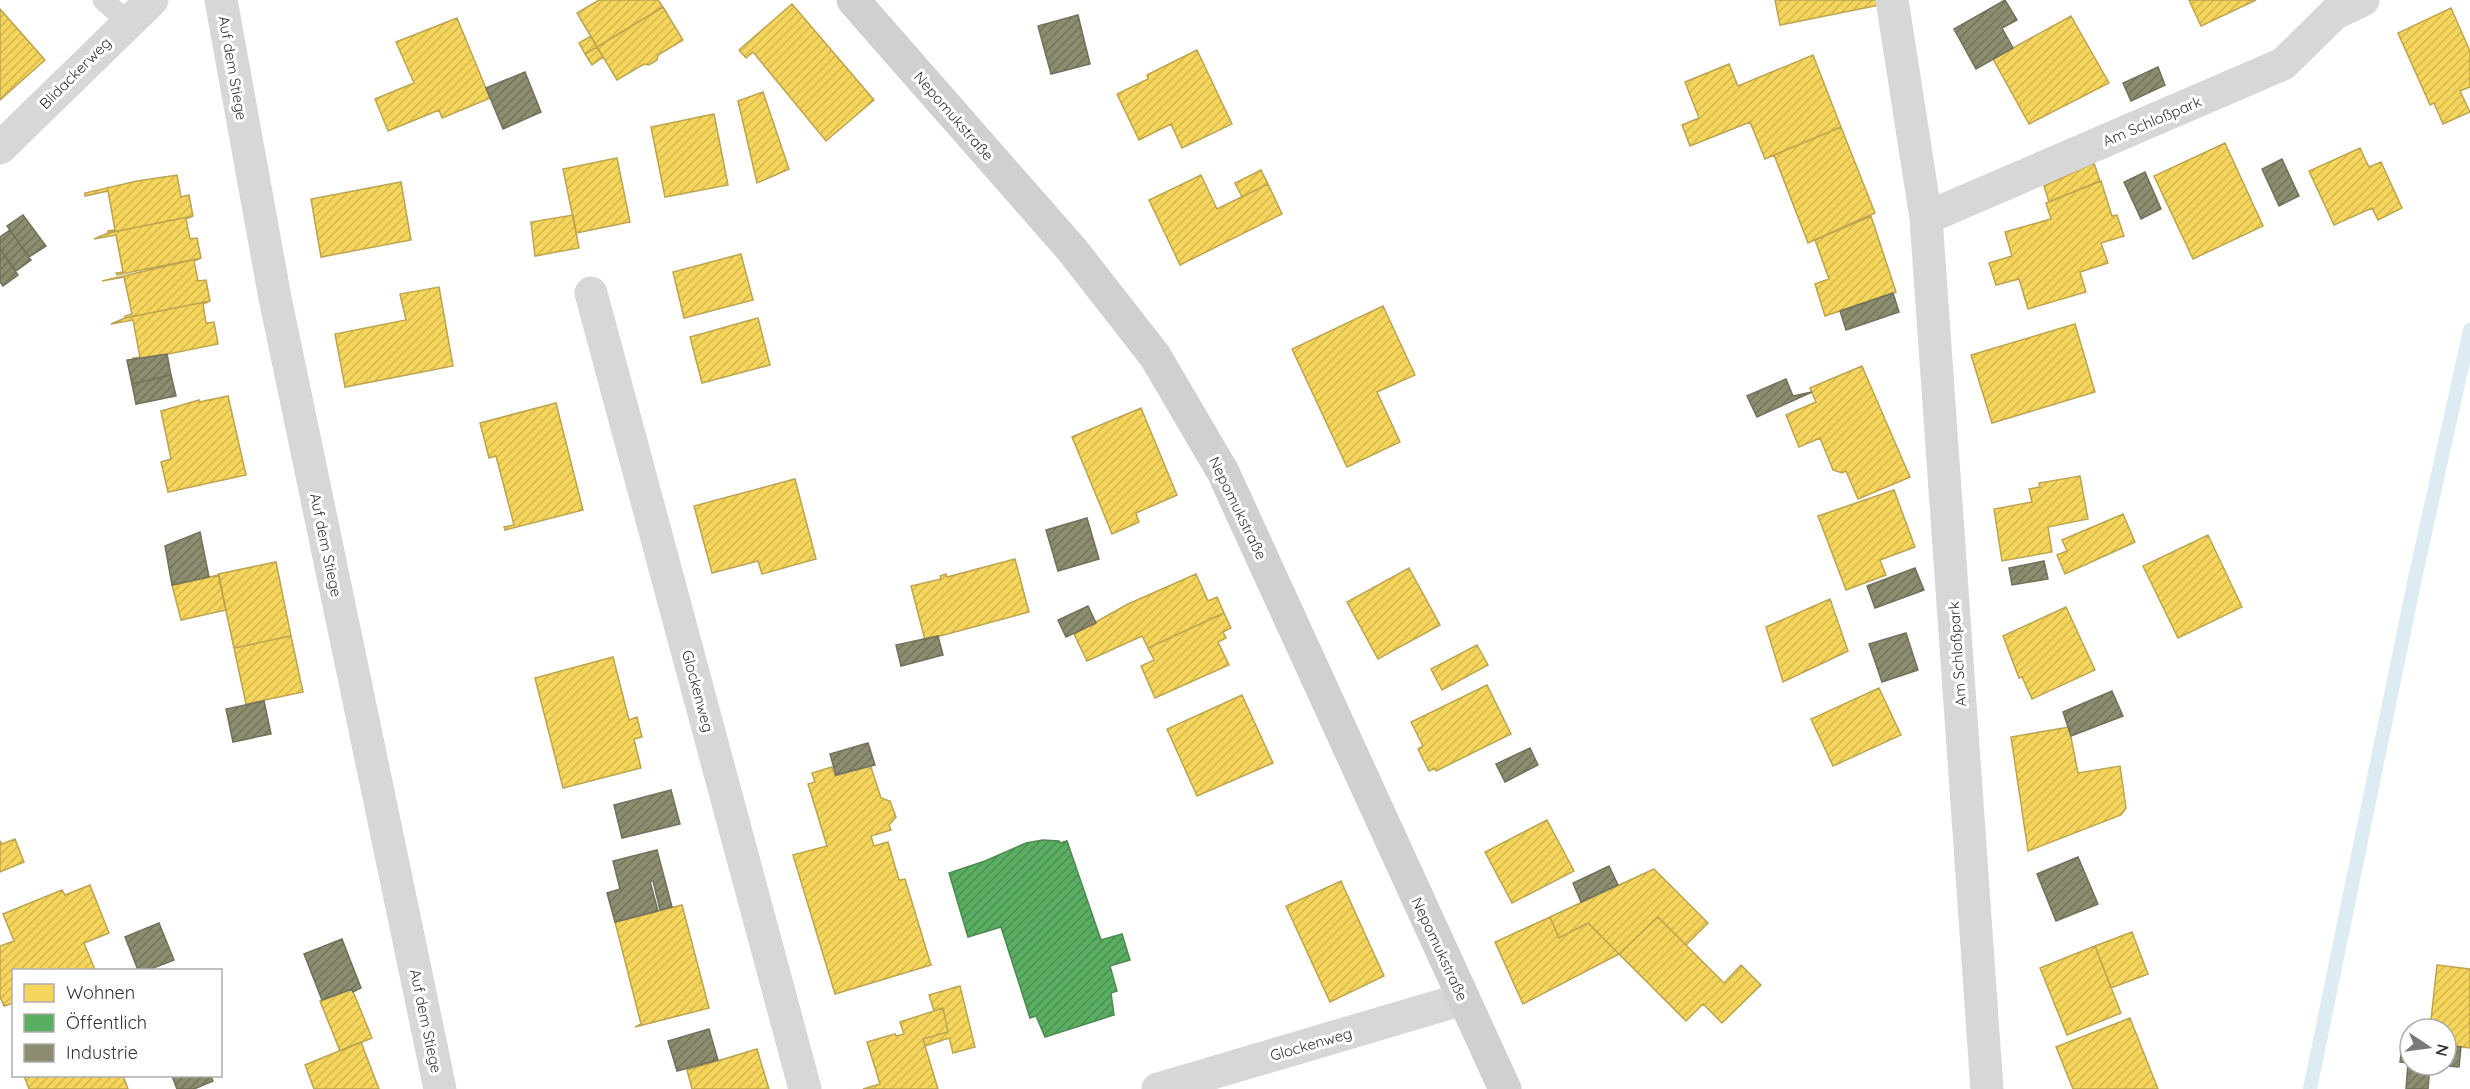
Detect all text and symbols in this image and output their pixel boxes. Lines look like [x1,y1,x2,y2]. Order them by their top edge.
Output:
street label: Auf dem Stiege [214,14,252,122]
street label: Blidackerweg [35,33,115,113]
street label: Nepomukstraße [910,67,998,165]
street label: Am Schloßpark [2100,92,2204,150]
street label: Nepomukstraße [1205,453,1271,563]
street label: Auf dem Stiege [306,491,346,599]
street label: Am Schloßpark [1944,601,1970,707]
street label: Glockenweg [678,648,718,734]
street label: Nepomukstraße [1408,894,1472,1004]
street label: Auf dem Stiege [406,967,446,1075]
legend [12,969,222,1077]
text: Wohnen [66,981,135,1004]
text: Öffentlich [66,1011,147,1034]
north arrow [2398,1017,2458,1077]
street label: Glockenweg [1268,1023,1354,1065]
text: Industrie [66,1041,138,1064]
text: N [2432,1042,2454,1058]

